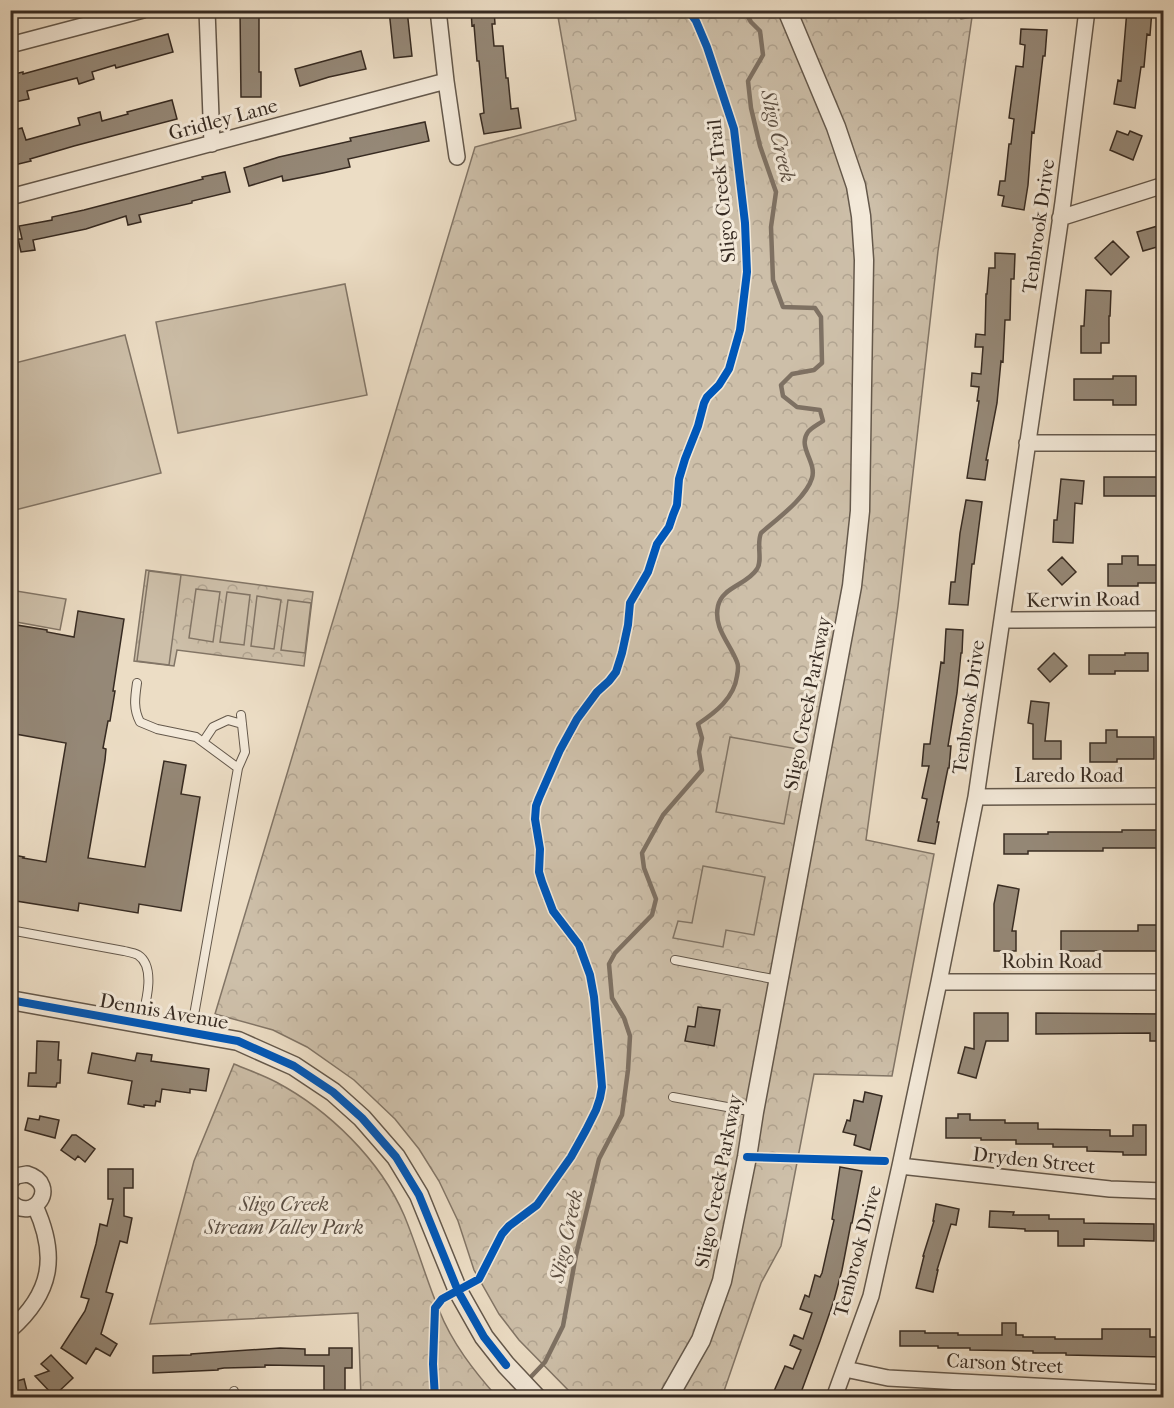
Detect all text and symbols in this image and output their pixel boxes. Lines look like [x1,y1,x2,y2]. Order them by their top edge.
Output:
water label: Sligo Creek [755,86,800,185]
street label: Gridley Lane [166,94,280,145]
street label: Sligo Creek Trail [702,118,740,264]
street label: Tenbrook Drive [1018,157,1059,295]
street label: Kerwin Road [1026,587,1141,612]
street label: Sligo Creek Parkway [779,613,836,792]
street label: Tenbrook Drive [948,638,989,776]
street label: Laredo Road [1014,764,1125,787]
street label: Robin Road [1002,950,1104,973]
street label: Dennis Avenue [98,989,230,1034]
street label: Sligo Creek Parkway [690,1091,747,1270]
street label: Dryden Street [971,1143,1096,1178]
street label: Tenbrook Drive [829,1183,886,1320]
water label: Sligo Creek [544,1187,588,1286]
park label: Sligo Creek Stream Valley Park [203,1193,364,1239]
street label: Carson Street [946,1349,1064,1378]

